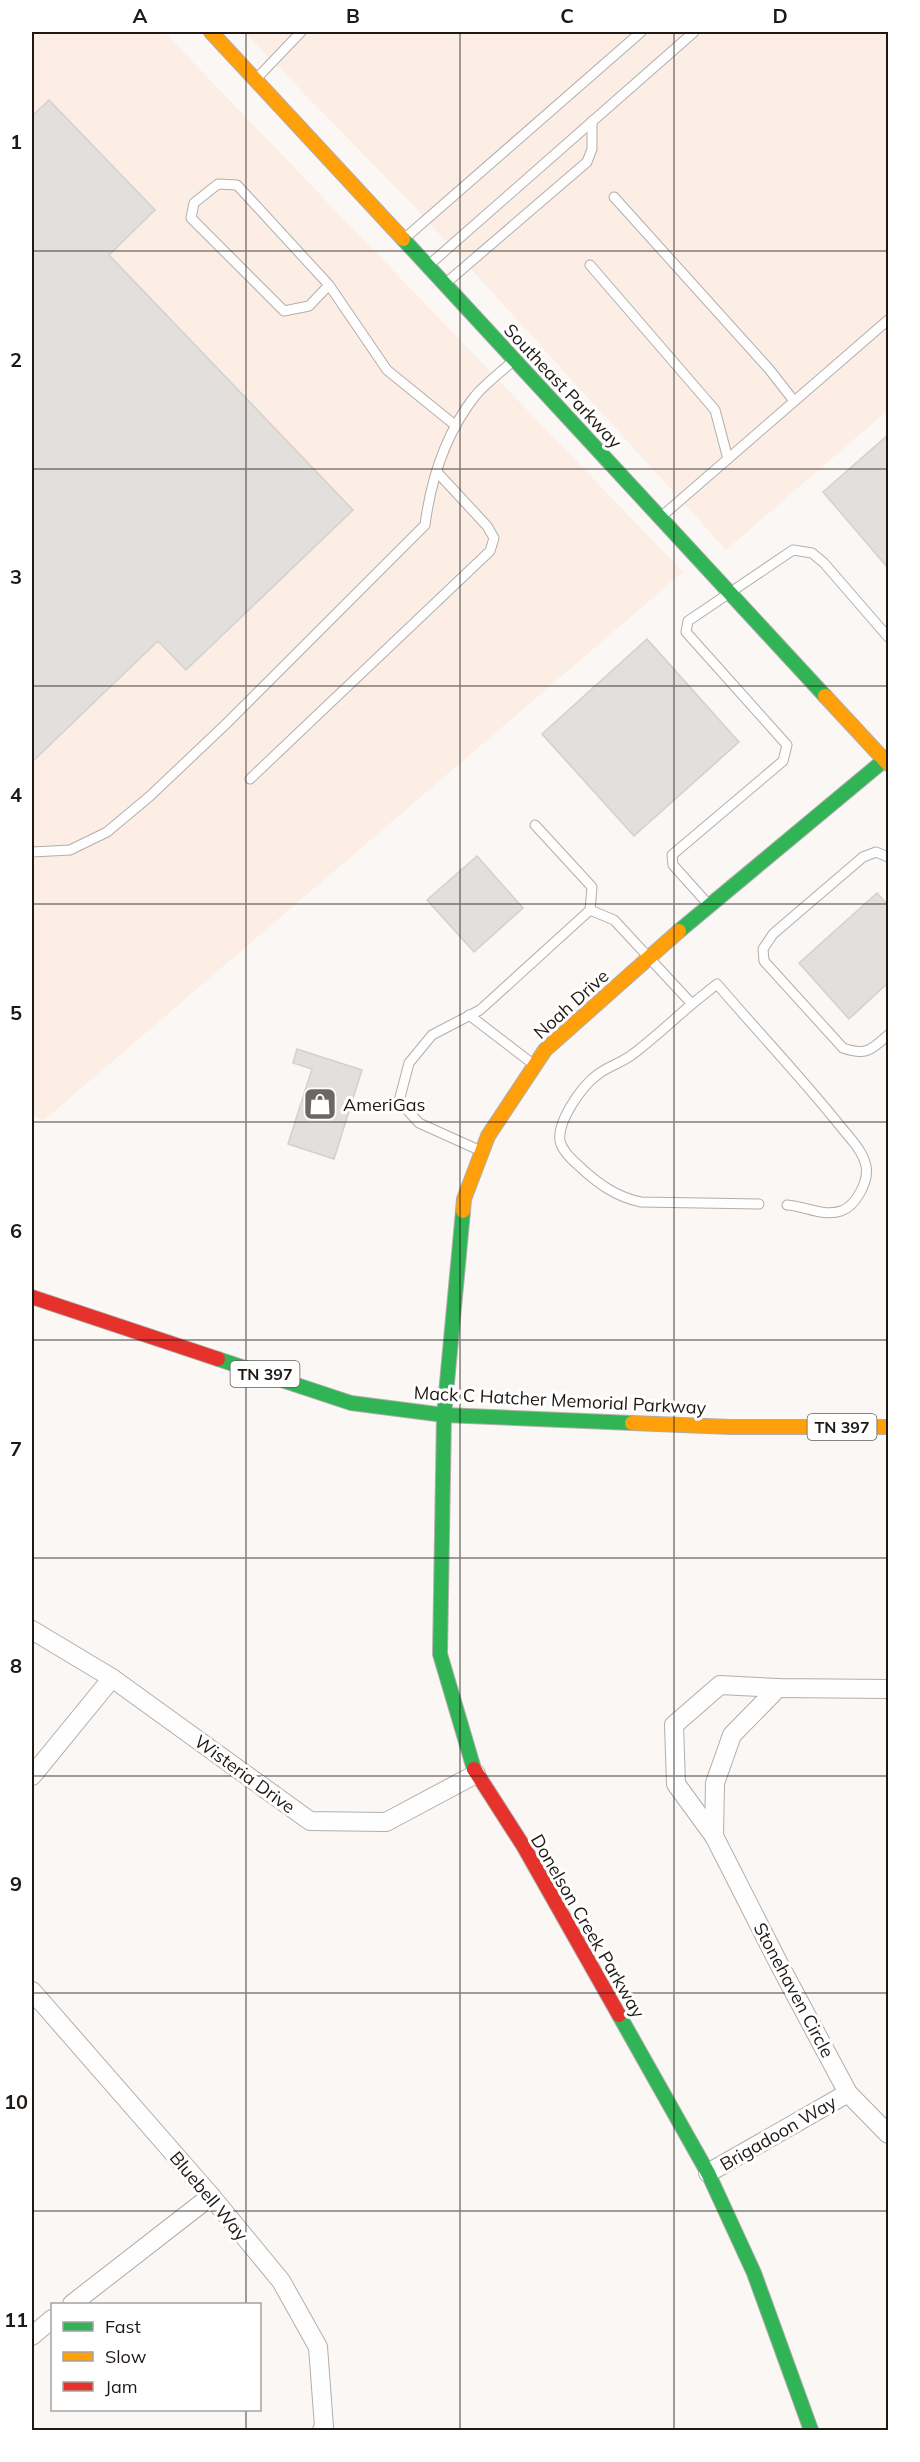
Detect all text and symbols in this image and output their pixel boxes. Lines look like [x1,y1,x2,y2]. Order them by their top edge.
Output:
text: A [133,3,148,28]
text: B [346,3,360,28]
text: C [560,3,574,28]
text: D [772,3,788,28]
text: 1 [10,129,22,154]
street label: Southeast Parkway [499,319,627,454]
text: 2 [10,347,22,372]
text: 3 [10,564,22,589]
text: 4 [10,782,22,807]
street label: Noah Drive [529,964,613,1044]
text: 5 [10,1000,22,1025]
shop icon: AmeriGas [302,1086,338,1122]
place label: AmeriGas [343,1093,426,1116]
text: 6 [10,1218,22,1243]
road number: TN 397 [230,1361,300,1387]
street label: Mack C Hatcher Memorial Parkway [413,1381,707,1419]
road number: TN 397 [808,1414,876,1440]
text: 7 [10,1436,22,1461]
text: 8 [10,1653,22,1678]
street label: Wisteria Drive [190,1730,300,1818]
street label: Donelson Creek Parkway [526,1830,650,2022]
text: 9 [10,1871,22,1896]
street label: Stonehaven Circle [749,1918,839,2062]
text: 10 [4,2089,28,2114]
street label: Brigadoon Way [716,2090,841,2176]
street label: Bluebell Way [165,2147,253,2246]
legend [51,2303,261,2411]
text: 11 [4,2307,28,2332]
text: Fast [105,2315,141,2338]
text: Slow [105,2345,147,2368]
text: Jam [105,2375,138,2398]

